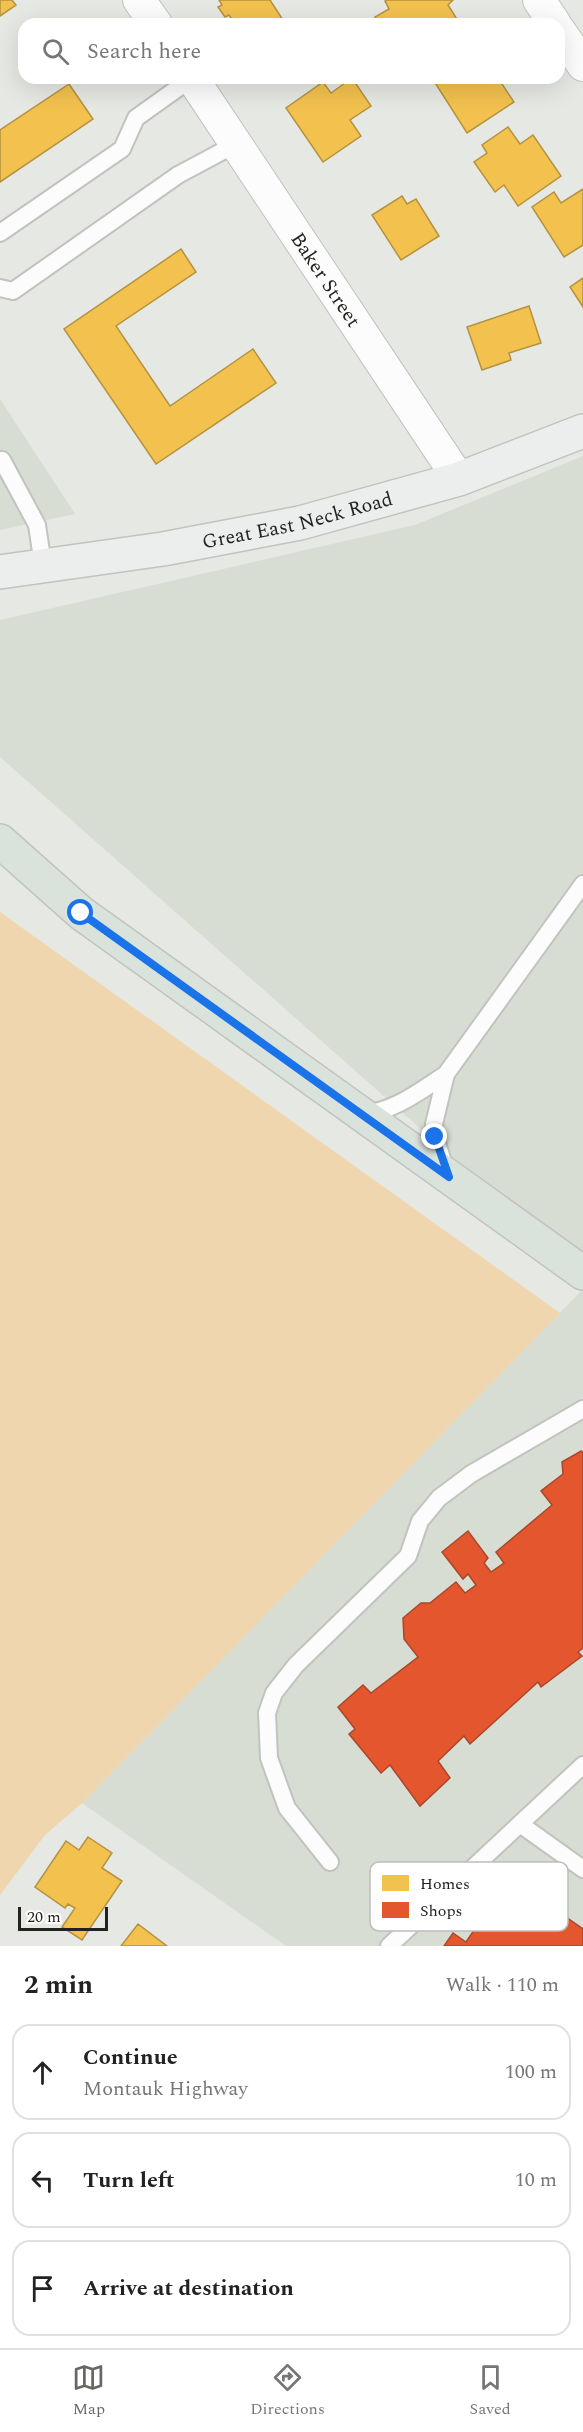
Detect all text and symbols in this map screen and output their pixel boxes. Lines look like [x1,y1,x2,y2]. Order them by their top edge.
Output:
search box [18,18,565,84]
icon: search [39,35,72,68]
text: Search here [87,35,201,68]
street label: Baker Street [283,226,368,334]
street label: Great East Neck Road [200,484,396,557]
route start [67,899,93,925]
route end [421,1123,447,1149]
legend [370,1862,568,1931]
text: Homes [420,1872,470,1896]
text: Shops [420,1899,462,1923]
scale bar [18,1904,108,1932]
text: 20 m [27,1905,61,1929]
text: 2 min [24,1965,93,2005]
text: Walk · 110 m [446,1970,559,2000]
text: Continue [83,2041,178,2074]
icon: ahead [26,2056,59,2089]
text: 100 m [505,2057,557,2087]
text: Montauk Highway [83,2074,248,2104]
icon: left [26,2164,59,2197]
text: Turn left [83,2164,175,2197]
text: 10 m [515,2165,557,2195]
icon: arrive [26,2272,59,2305]
text: Arrive at destination [83,2272,294,2305]
tab: Map [72,2361,105,2421]
tab: Directions [250,2361,325,2421]
tab: Saved [470,2361,511,2421]

